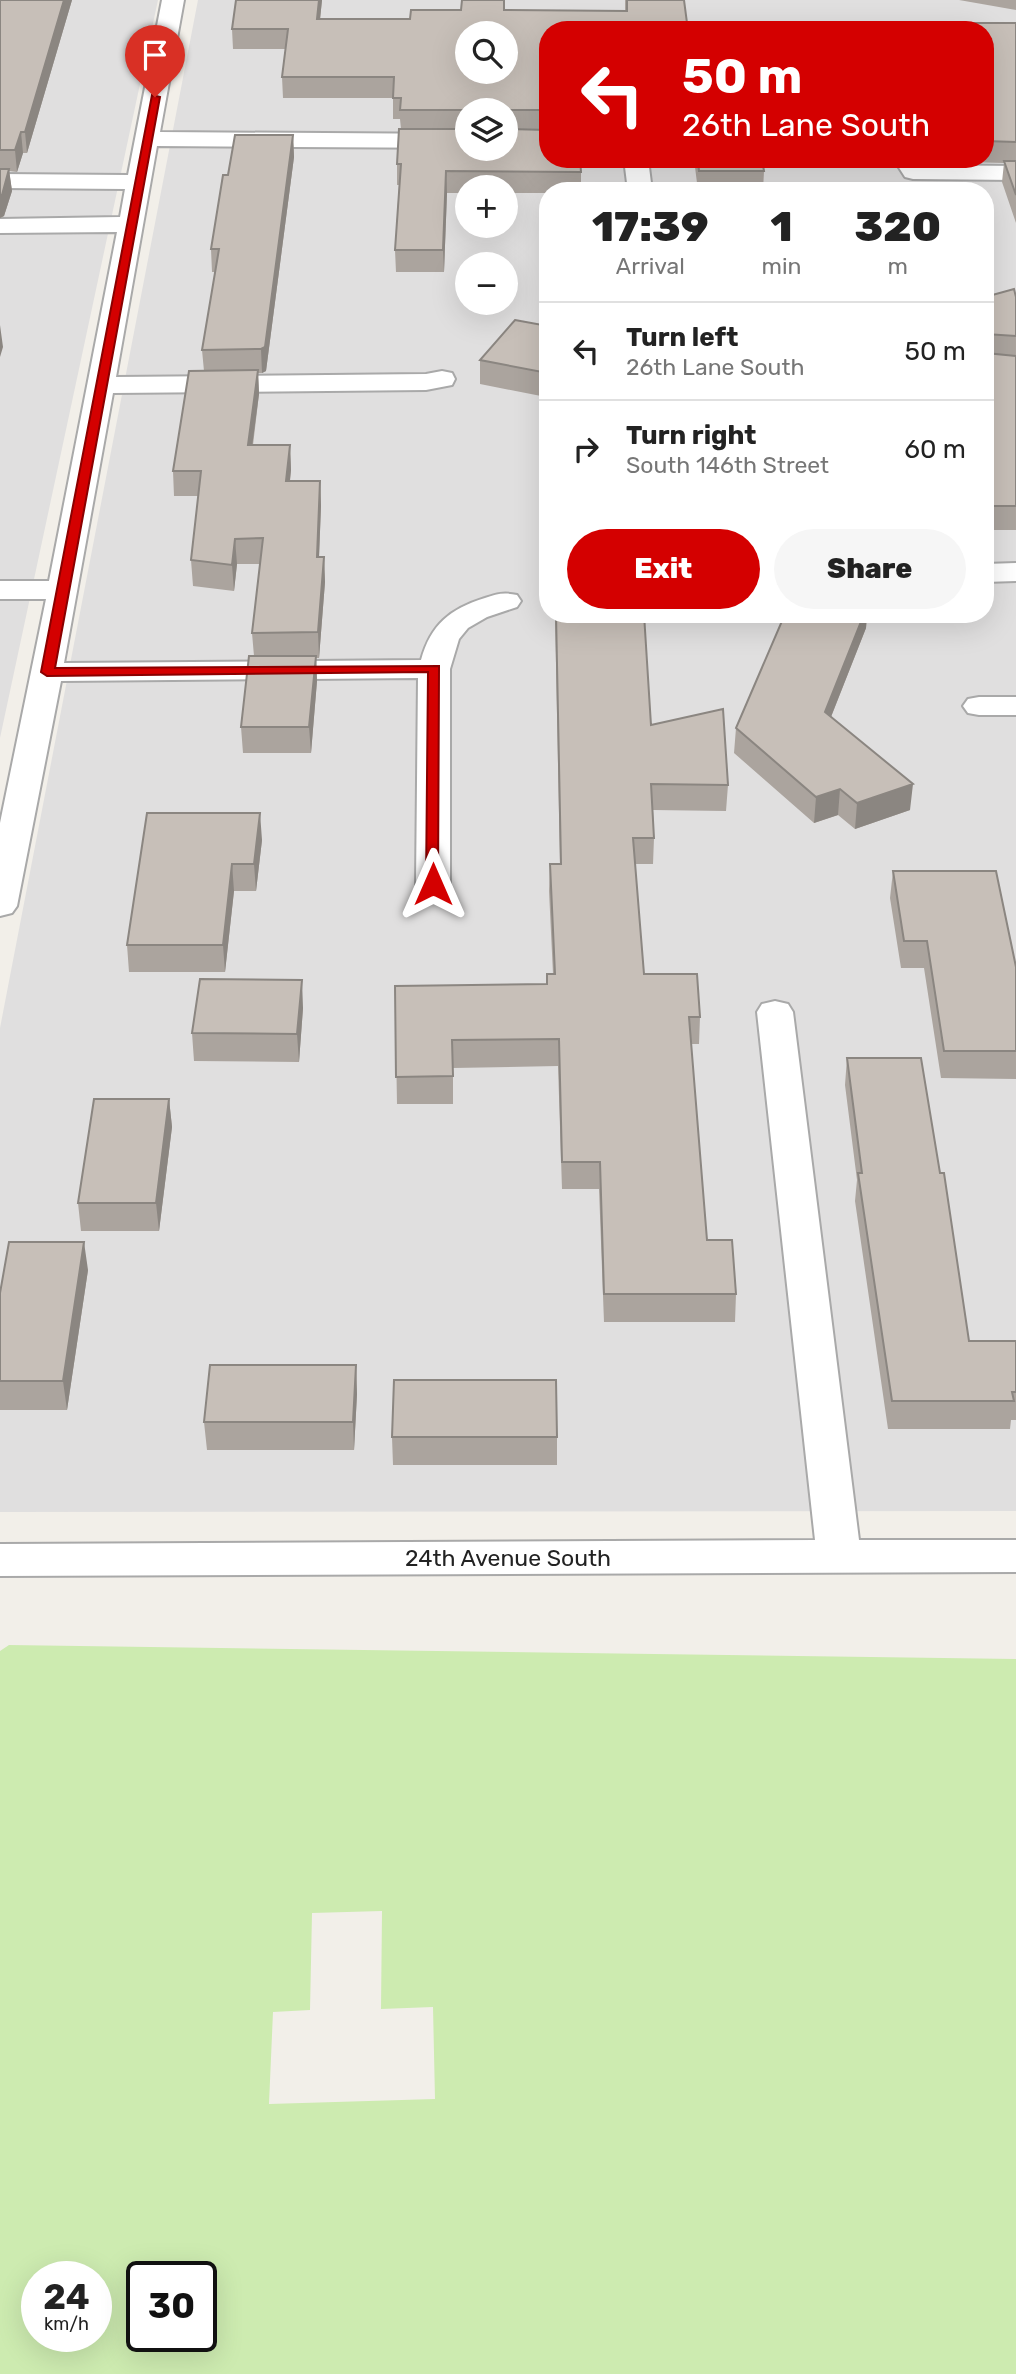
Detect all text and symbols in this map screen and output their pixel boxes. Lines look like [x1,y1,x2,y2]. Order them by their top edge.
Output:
map controls [455,21,518,315]
button: search [455,21,518,84]
pin [125,25,185,97]
icon: arrive [136,36,174,74]
text: 50 m [682,47,802,105]
icon: left [567,49,658,140]
button: layers [455,98,518,161]
text: 26th Lane South [682,106,930,144]
button: + [455,175,518,238]
text: 17:39 [592,202,709,252]
text: 1 [771,202,793,252]
text: 320 [854,202,941,252]
button: − [455,252,518,315]
text: Arrival [616,252,685,280]
text: min [762,252,802,280]
text: m [888,252,908,280]
text: Turn left [626,322,738,353]
icon: left [567,332,605,370]
text: 50 m [905,336,966,367]
text: 26th Lane South [626,353,804,381]
text: Turn right [626,420,756,451]
icon: right [567,430,605,468]
text: 60 m [904,434,966,465]
text: South 146th Street [626,451,829,479]
button: Exit [567,529,760,609]
button: Share [774,529,966,609]
position arrow [396,847,470,921]
street label: 24th Avenue South [405,1544,611,1572]
speed limit sign: 30 [126,2261,217,2352]
text: 24 [43,2276,90,2318]
text: km/h [44,2313,89,2335]

